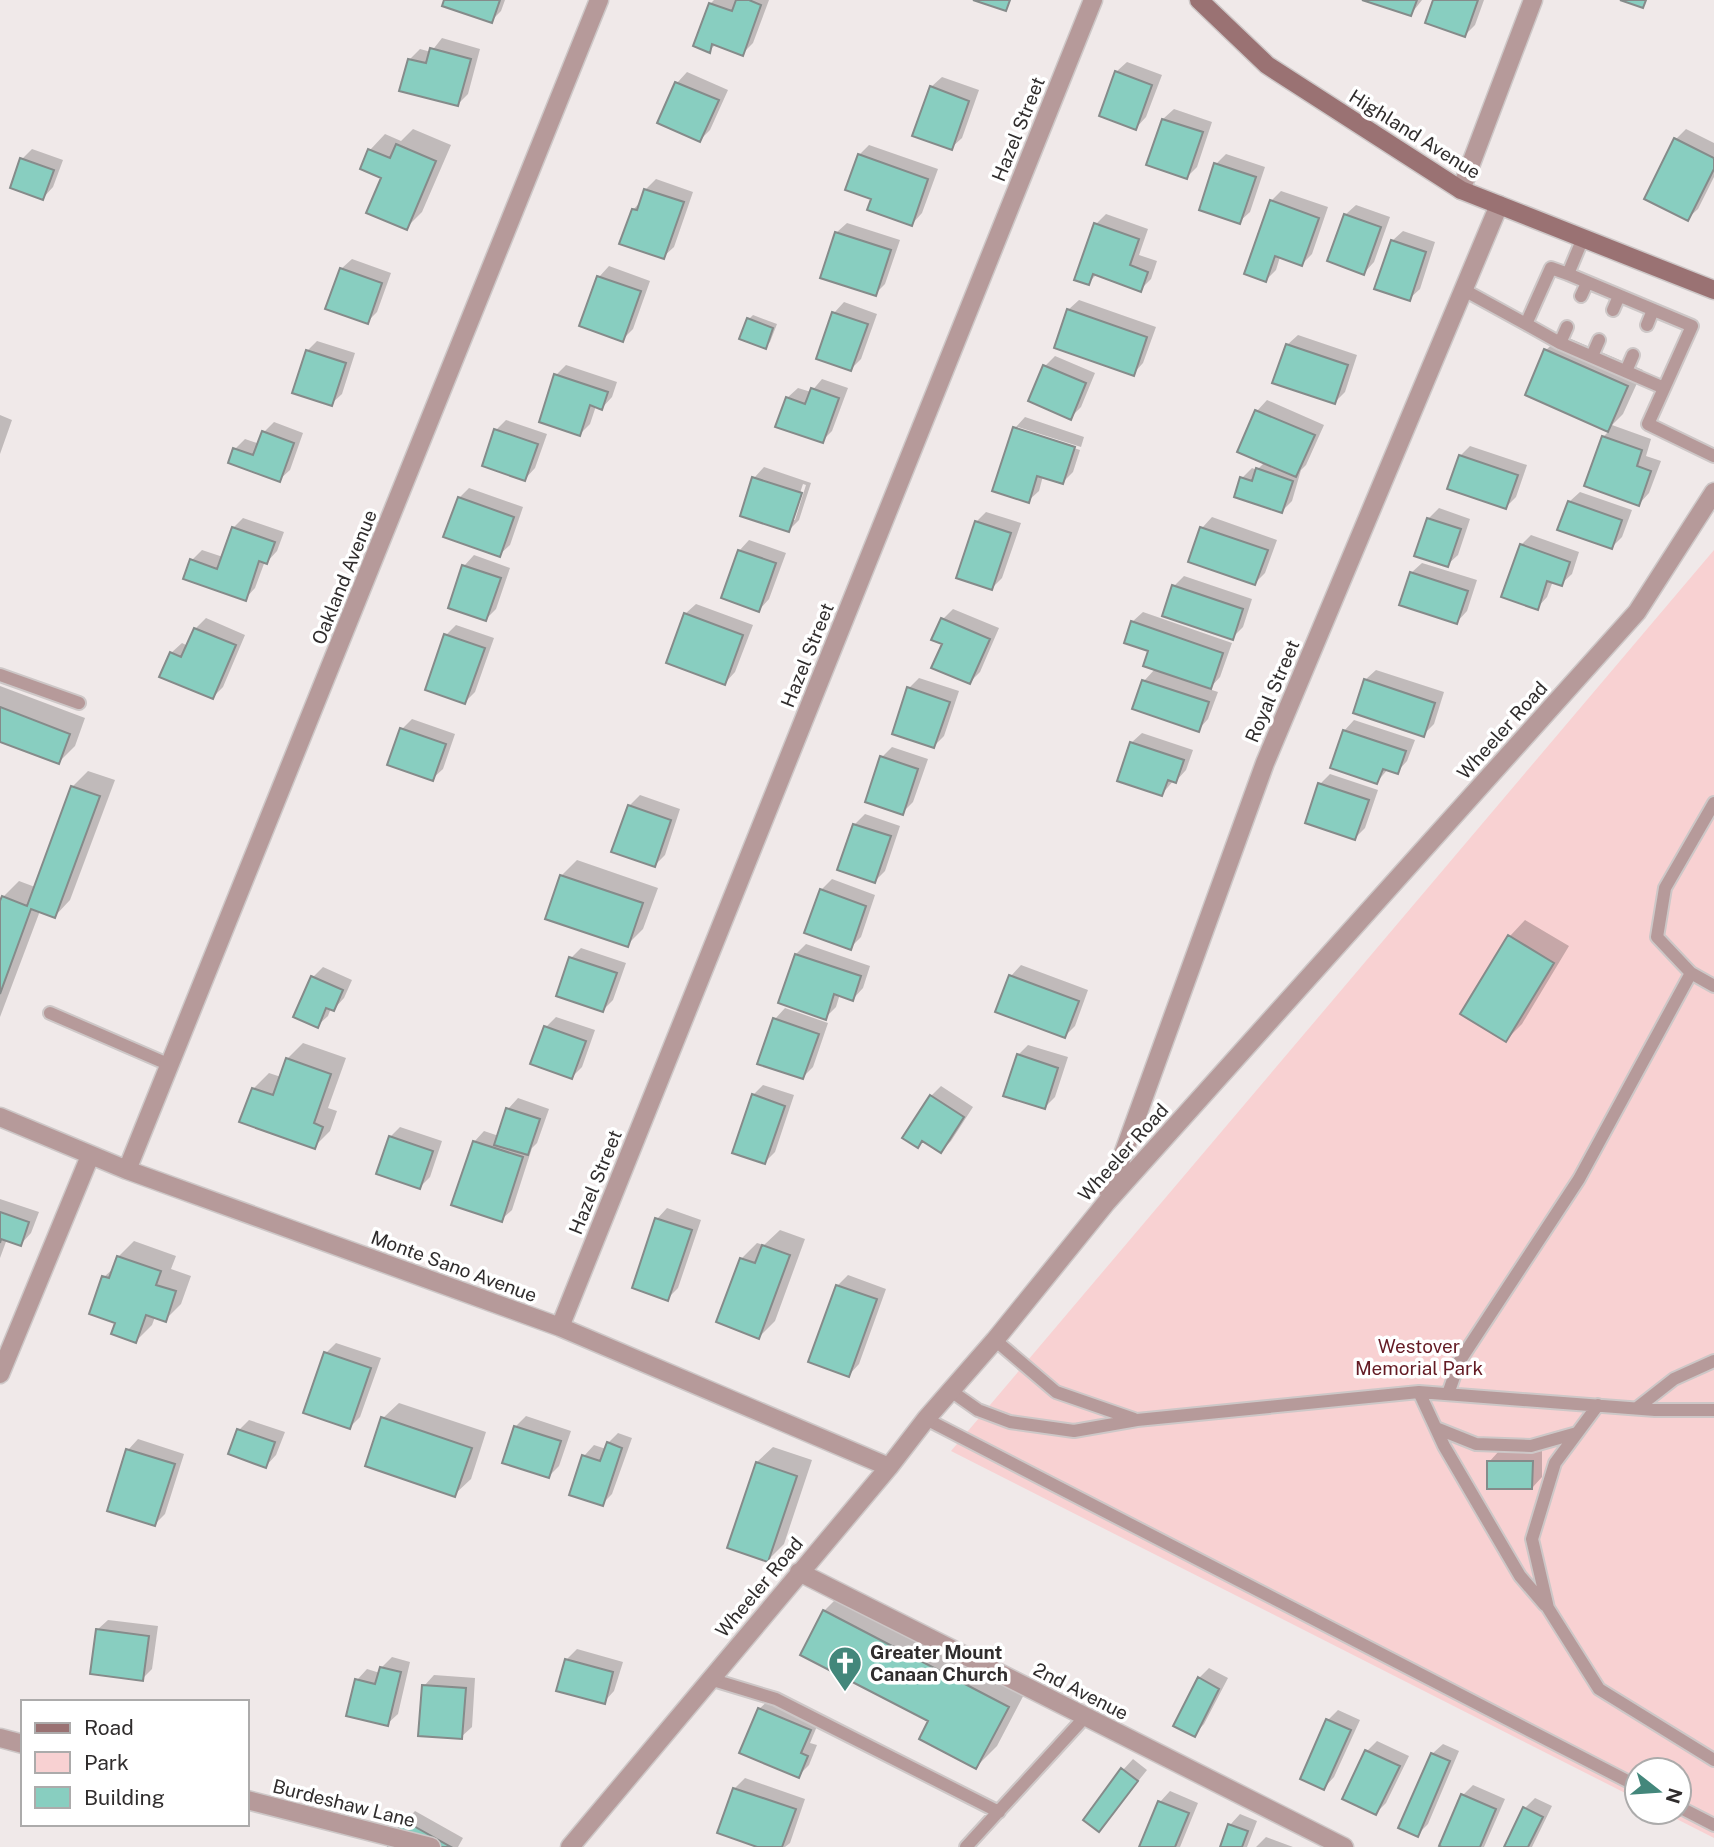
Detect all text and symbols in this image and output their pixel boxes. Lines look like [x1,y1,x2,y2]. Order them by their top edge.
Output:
street label: Hazel Street [987,74,1049,184]
street label: Highland Avenue [1345,85,1485,183]
street label: Oakland Avenue [307,506,381,648]
street label: Hazel Street [776,600,838,710]
street label: Royal Street [1240,636,1304,746]
street label: Wheeler Road [1452,677,1552,783]
street label: Wheeler Road [1073,1099,1173,1205]
street label: Hazel Street [564,1127,626,1237]
street label: Monte Sano Avenue [368,1226,540,1306]
park label: Westover Memorial Park [1355,1335,1483,1379]
street label: Wheeler Road [711,1533,807,1641]
place label: Greater Mount Canaan Church [870,1641,1008,1685]
church icon: Greater Mount Canaan Church [826,1644,864,1693]
street label: 2nd Avenue [1030,1658,1132,1724]
legend [21,1700,248,1826]
text: Road [84,1715,134,1740]
text: Park [84,1750,129,1775]
north arrow [1623,1756,1693,1826]
street label: Burdeshaw Lane [270,1775,418,1831]
text: Building [84,1785,165,1810]
text: N [1662,1786,1687,1806]

